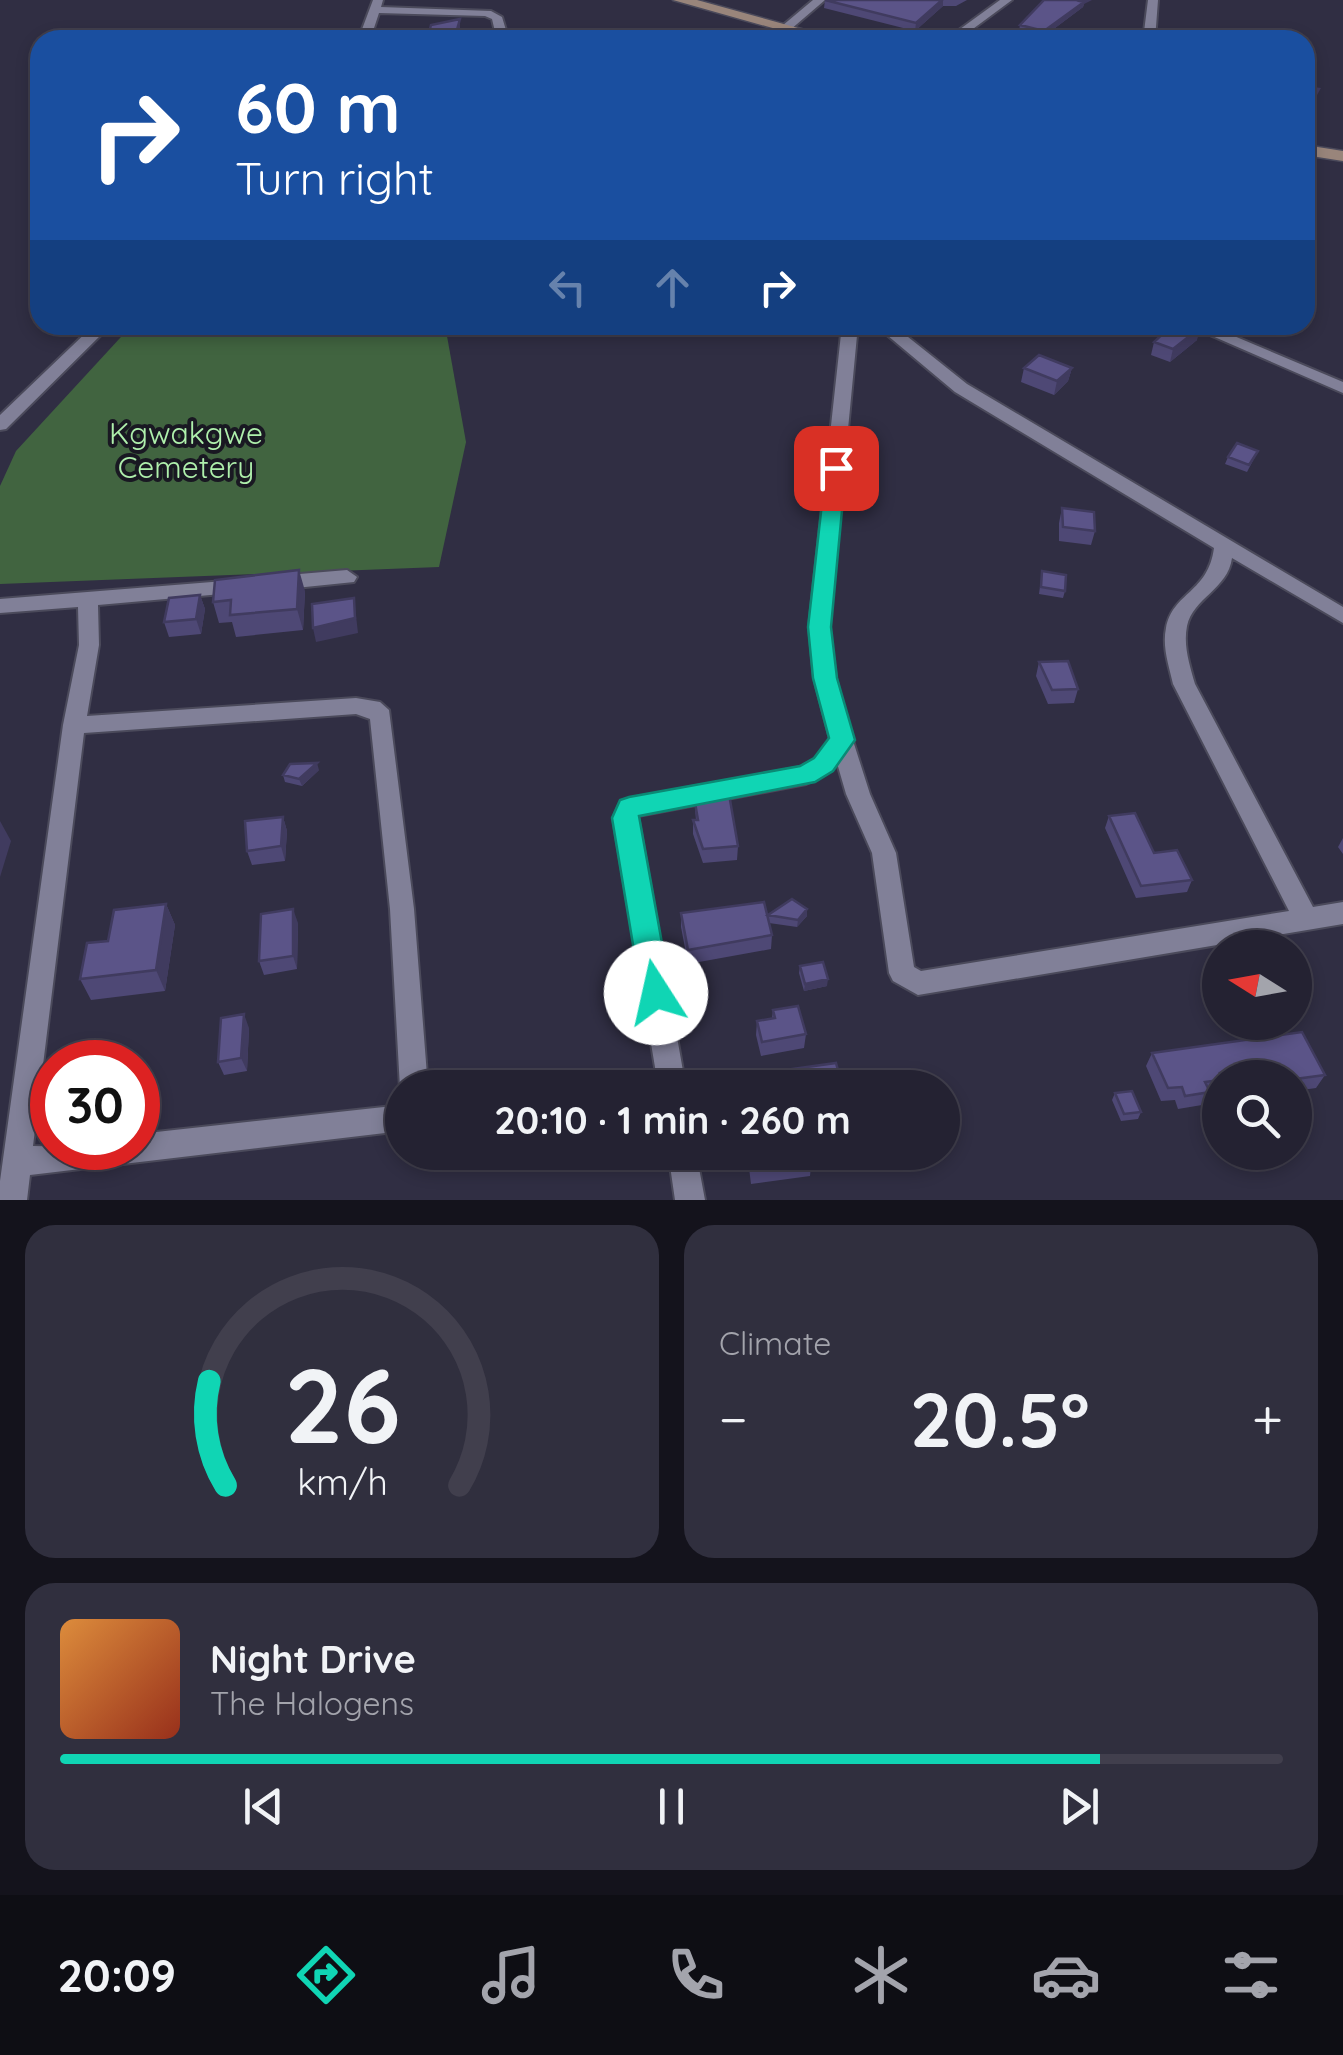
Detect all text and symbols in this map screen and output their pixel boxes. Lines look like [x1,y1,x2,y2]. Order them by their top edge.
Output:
text: 60 m [235,63,401,151]
icon: right [70,70,200,200]
text: Turn right [235,150,434,206]
icon: left [540,260,595,315]
icon: ahead [645,260,700,315]
icon: right [750,260,805,315]
park label: Kgwakgwe Cemetery [109,414,263,486]
pin [794,426,879,511]
icon: arrive [809,441,864,496]
north arrow [1202,930,1312,1040]
map controls [1202,930,1312,1170]
position arrow [604,941,708,1045]
speed limit sign: 30 [30,1040,160,1170]
button: search [1202,1060,1312,1170]
text: 20:10 · 1 min · 260 m [494,1096,851,1144]
text: Climate [719,1323,831,1363]
text: 26 [284,1339,400,1469]
text: 20.5° [910,1372,1090,1466]
text: − [719,1384,748,1453]
text: + [1252,1384,1283,1453]
text: km/h [297,1459,387,1504]
text: Night Drive [210,1635,416,1683]
text: The Halogens [210,1683,414,1723]
icon: previous [236,1779,291,1834]
icon: pause [644,1779,699,1834]
icon: next [1052,1779,1107,1834]
icon: directions [291,1940,361,2010]
icon: music [476,1940,546,2010]
icon: phone [661,1940,731,2010]
icon: climate [846,1940,916,2010]
icon: car [1031,1940,1101,2010]
icon: filters [1216,1940,1286,2010]
text: 20:09 [57,1947,176,2003]

